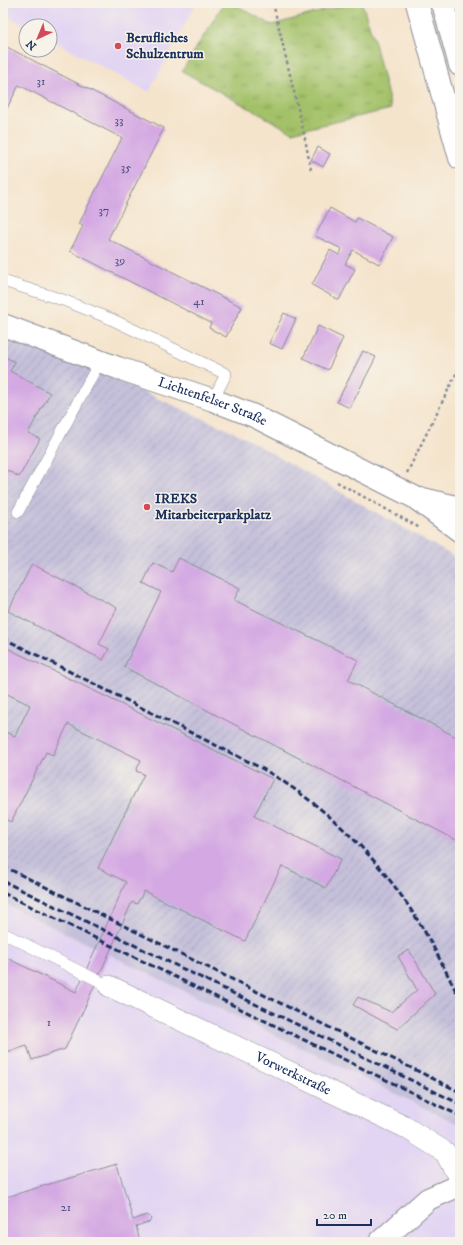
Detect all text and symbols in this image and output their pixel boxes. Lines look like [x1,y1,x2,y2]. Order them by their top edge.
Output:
north arrow [18,18,58,58]
place label: Berufliches Schulzentrum [126,29,204,63]
text: N [24,36,40,53]
marker: Berufliches Schulzentrum [113,41,123,51]
house number: 31 [37,74,45,89]
house number: 33 [115,113,123,128]
house number: 35 [121,160,131,175]
house number: 37 [99,203,109,218]
house number: 39 [115,253,125,268]
house number: 41 [193,294,205,309]
street label: Lichtenfelser Straße [156,373,270,430]
place label: IREKS Mitarbeiterparkplatz [155,490,272,524]
marker: IREKS Mitarbeiterparkplatz [142,502,152,512]
house number: 1 [47,1015,51,1030]
street label: Vorwerkstraße [252,1048,334,1100]
house number: 21 [61,1200,71,1215]
scale bar [317,1201,371,1227]
text: 20 m [323,1208,347,1223]

